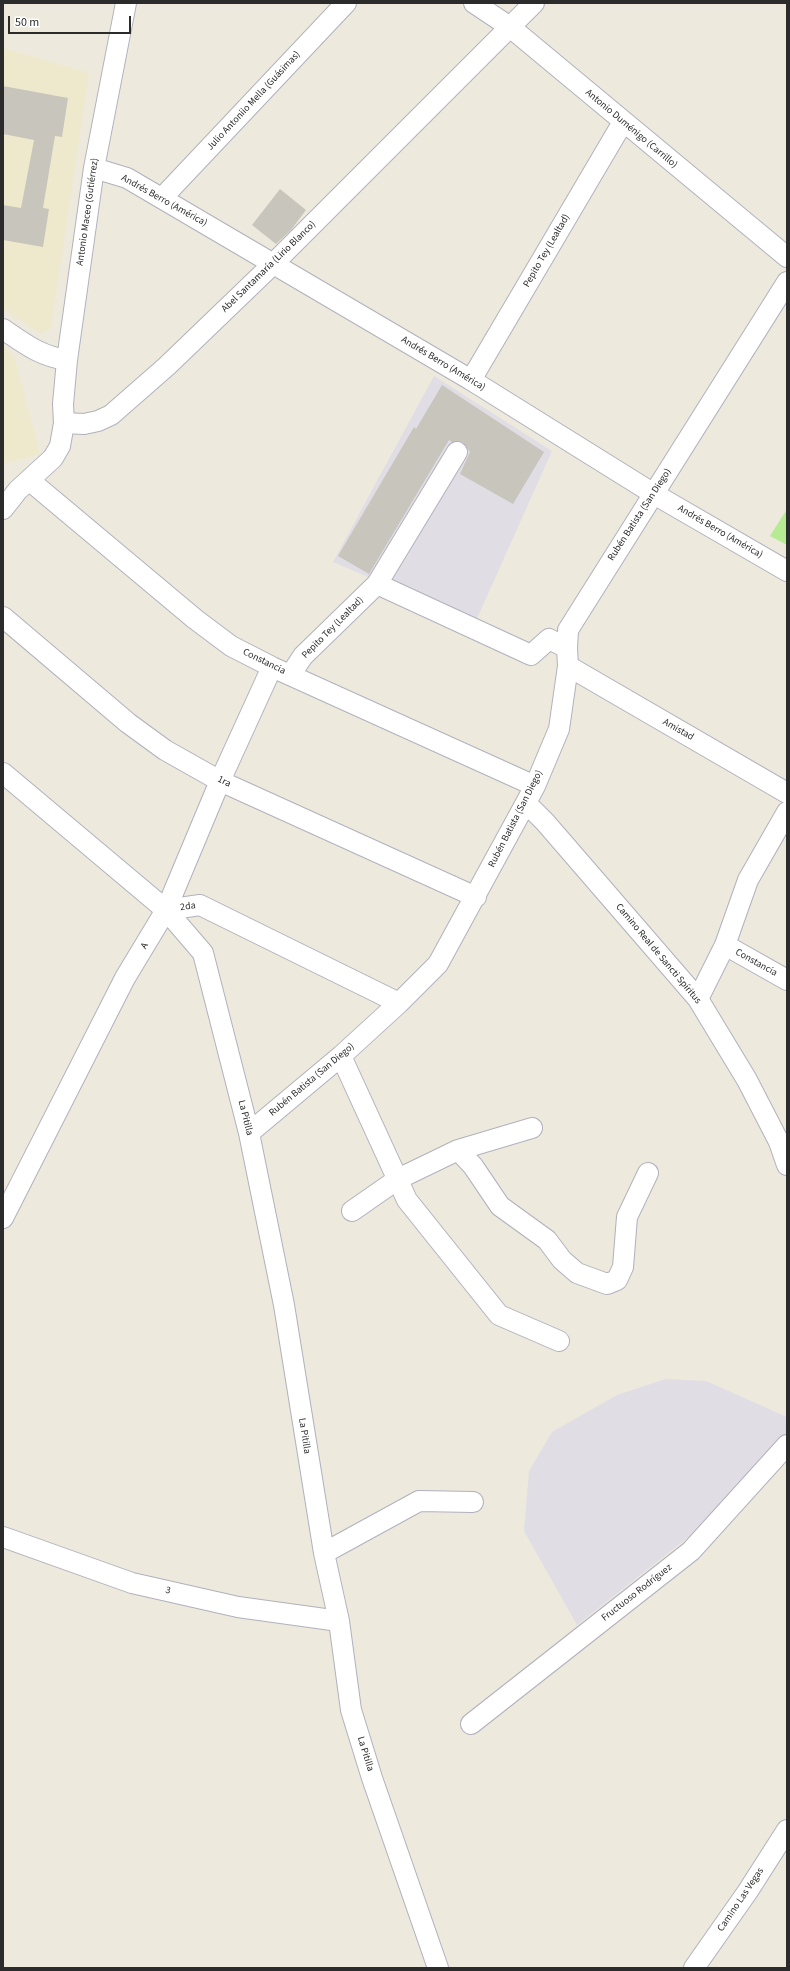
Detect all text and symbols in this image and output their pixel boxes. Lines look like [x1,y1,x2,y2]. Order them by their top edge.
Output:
scale bar [10,8,133,34]
text: 50 m [15,14,39,31]
street label: Julio Antoniio Mella (Guásimas) [205,49,303,153]
street label: Antonio Duménigo (Carrillo) [582,87,680,171]
street label: Antonio Maceo (Gutiérrez) [75,157,101,267]
street label: Andrés Berro (América) [119,172,209,230]
street label: Pepito Tey (Lealtad) [521,212,573,290]
street label: Abel Santamaría (Lirio Blanco) [219,219,319,315]
street label: Andrés Berro (América) [399,334,487,394]
street label: Rubén Batista (San Diego) [606,467,674,563]
street label: Andrés Berro (América) [675,503,765,561]
street label: Pepito Tey (Lealtad) [300,595,366,661]
street label: Constancia [241,646,287,678]
street label: Amistad [660,716,696,744]
street label: Rubén Batista (San Diego) [486,768,546,870]
street label: 1ra [215,774,233,790]
street label: 2da [179,900,197,914]
street label: Camino Real de Sancti Spíritus [612,901,704,1007]
street label: A [138,941,152,951]
street label: Constancia [733,947,779,979]
street label: Rubén Batista (San Diego) [267,1041,357,1119]
street label: La Pitilla [235,1099,255,1137]
street label: La Pitilla [295,1417,313,1455]
street label: Fructuoso Rodríguez [599,1562,675,1624]
street label: 3 [164,1585,172,1597]
street label: La Pitilla [354,1735,376,1773]
street label: Camino Las Vegas [715,1866,767,1934]

